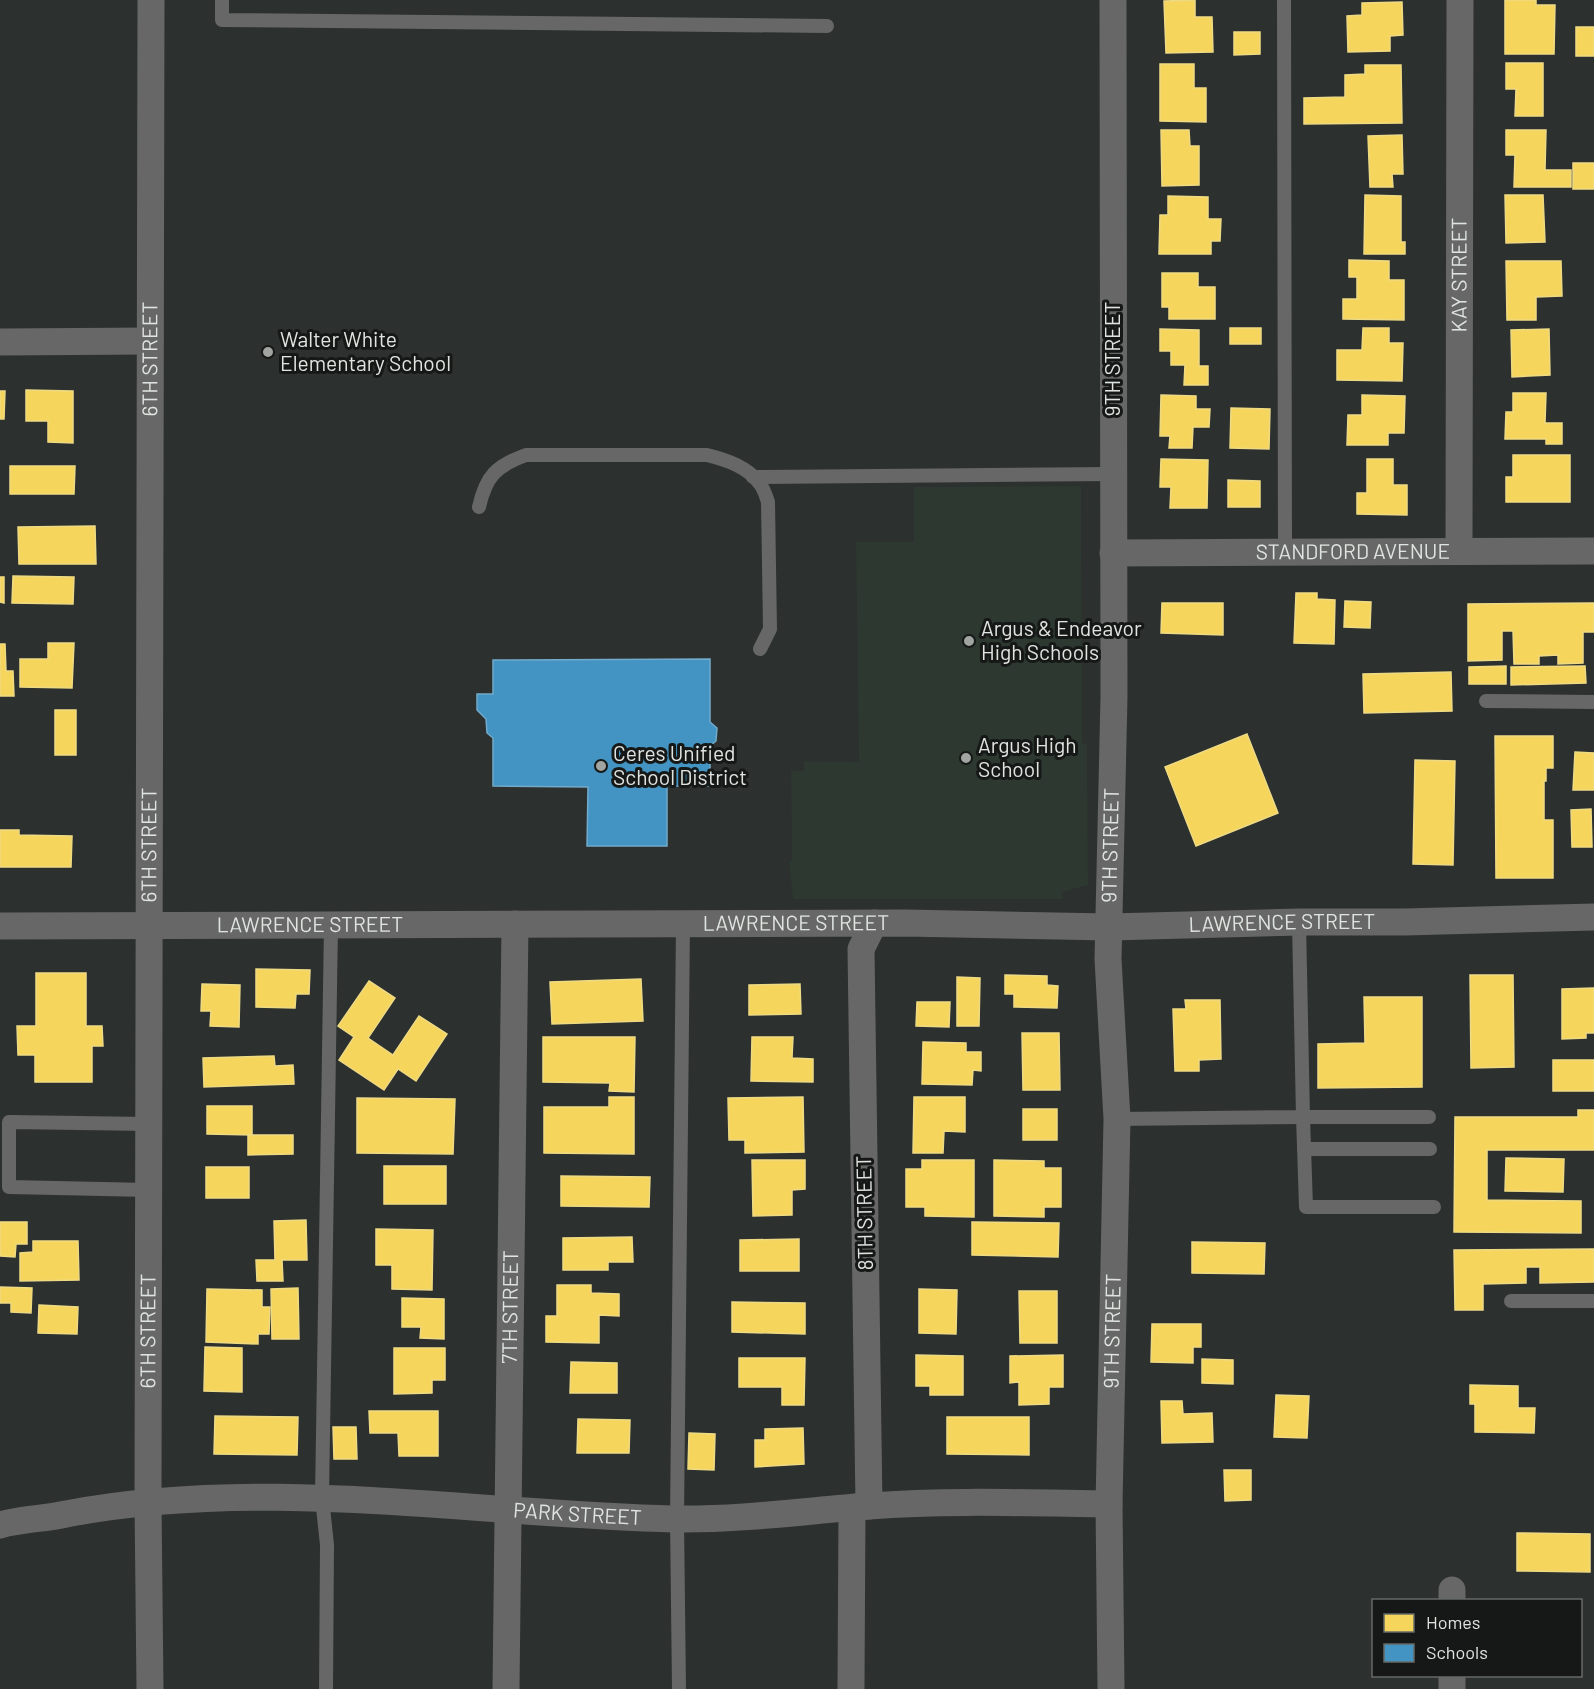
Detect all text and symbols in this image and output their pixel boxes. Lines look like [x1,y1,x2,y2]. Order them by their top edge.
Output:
street label: KAY STREET [1445,218,1471,332]
street label: 6TH STREET [136,302,161,416]
street label: 9TH STREET [1099,302,1124,416]
place label: Walter White Elementary School [280,326,451,375]
marker: Walter White Elementary School [261,345,275,359]
street label: STANDFORD AVENUE [1256,538,1450,563]
place label: Argus & Endeavor High Schools [981,615,1142,664]
marker: Argus & Endeavor High Schools [962,634,976,648]
place label: Argus High School [978,732,1077,781]
place label: Ceres Unified School District [613,740,747,789]
marker: Argus High School [959,751,973,765]
marker: Ceres Unified School District [594,759,608,773]
street label: 6TH STREET [135,788,160,902]
street label: 9TH STREET [1095,788,1123,903]
street label: LAWRENCE STREET [1188,908,1375,936]
street label: LAWRENCE STREET [703,909,889,935]
street label: LAWRENCE STREET [217,911,403,936]
street label: 8TH STREET [850,1155,877,1271]
street label: 7TH STREET [496,1250,522,1364]
street label: 9TH STREET [1097,1273,1125,1389]
street label: 6TH STREET [134,1274,159,1388]
street label: PARK STREET [513,1496,642,1529]
legend [1372,1599,1582,1677]
text: Homes [1426,1611,1480,1633]
text: Schools [1426,1641,1488,1663]

